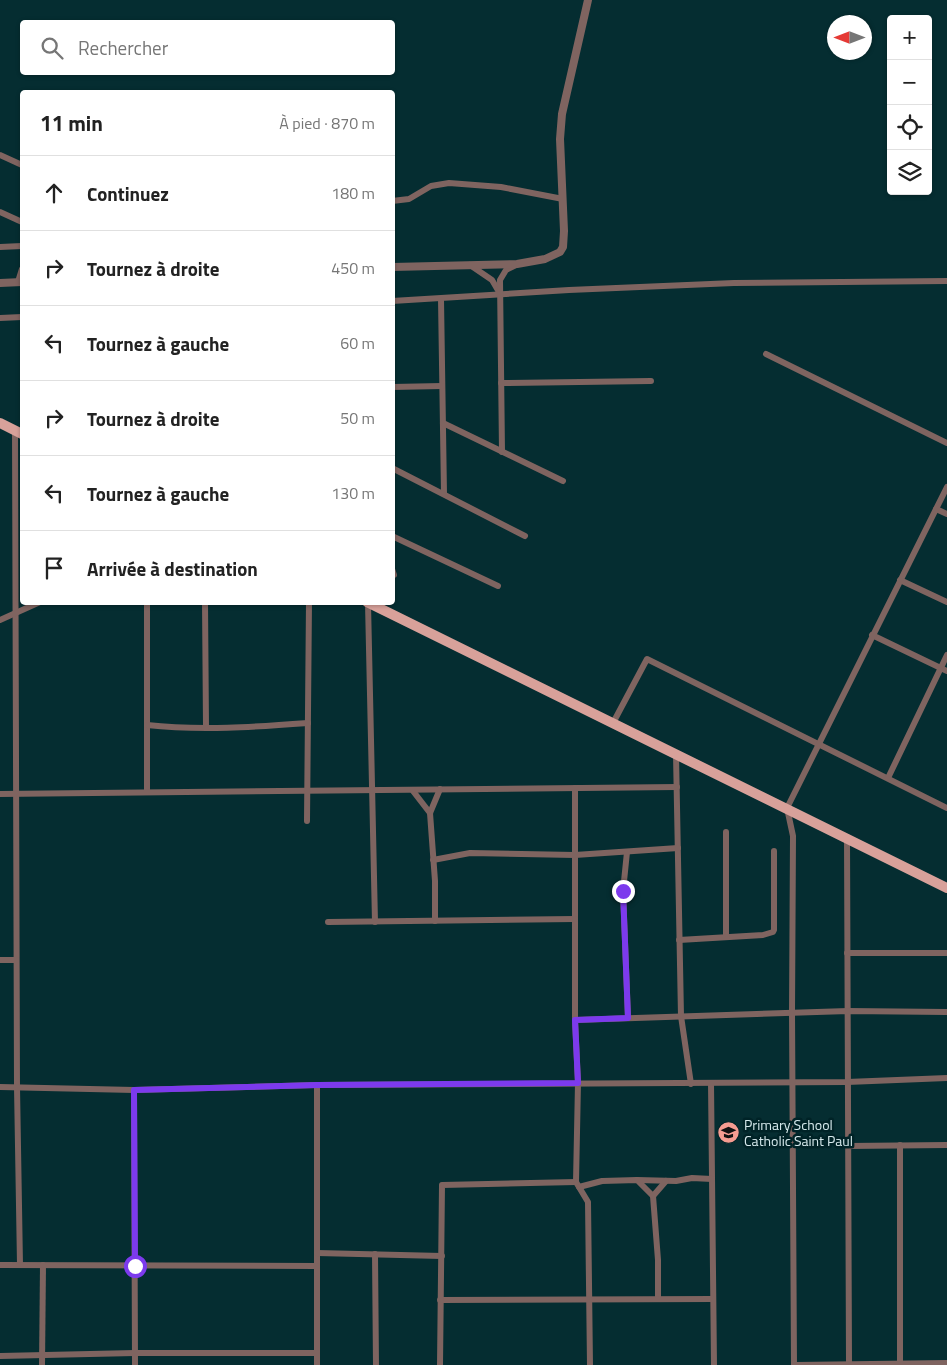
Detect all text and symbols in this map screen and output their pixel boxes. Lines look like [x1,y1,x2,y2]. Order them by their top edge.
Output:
north arrow [827,15,872,60]
map controls [887,15,932,195]
button: + [887,15,932,60]
search box [20,20,395,75]
text: Rechercher [78,33,168,62]
icon: search [38,34,66,62]
button: − [887,60,932,105]
button: locate [887,105,932,150]
text: 11 min [40,107,103,139]
text: À pied · 870 m [279,111,375,135]
button: layers [887,150,932,195]
icon: ahead [40,179,68,207]
text: Continuez [87,179,169,208]
text: 180 m [331,181,375,205]
icon: right [40,254,68,282]
text: Tournez à droite [87,254,219,283]
text: 450 m [331,256,375,280]
icon: left [40,329,68,357]
text: Tournez à gauche [87,329,229,358]
text: 60 m [340,331,375,355]
icon: right [40,404,68,432]
text: Tournez à droite [87,404,219,433]
text: 50 m [340,406,375,430]
icon: left [40,479,68,507]
text: Tournez à gauche [87,479,229,508]
text: 130 m [331,481,375,505]
icon: arrive [40,554,68,582]
text: Arrivée à destination [87,554,258,583]
route end [612,880,635,903]
place label: Primary School Catholic Saint Paul [744,1114,853,1151]
school or university icon: Primary School Catholic Saint Paul [716,1121,740,1145]
route start [124,1255,147,1278]

